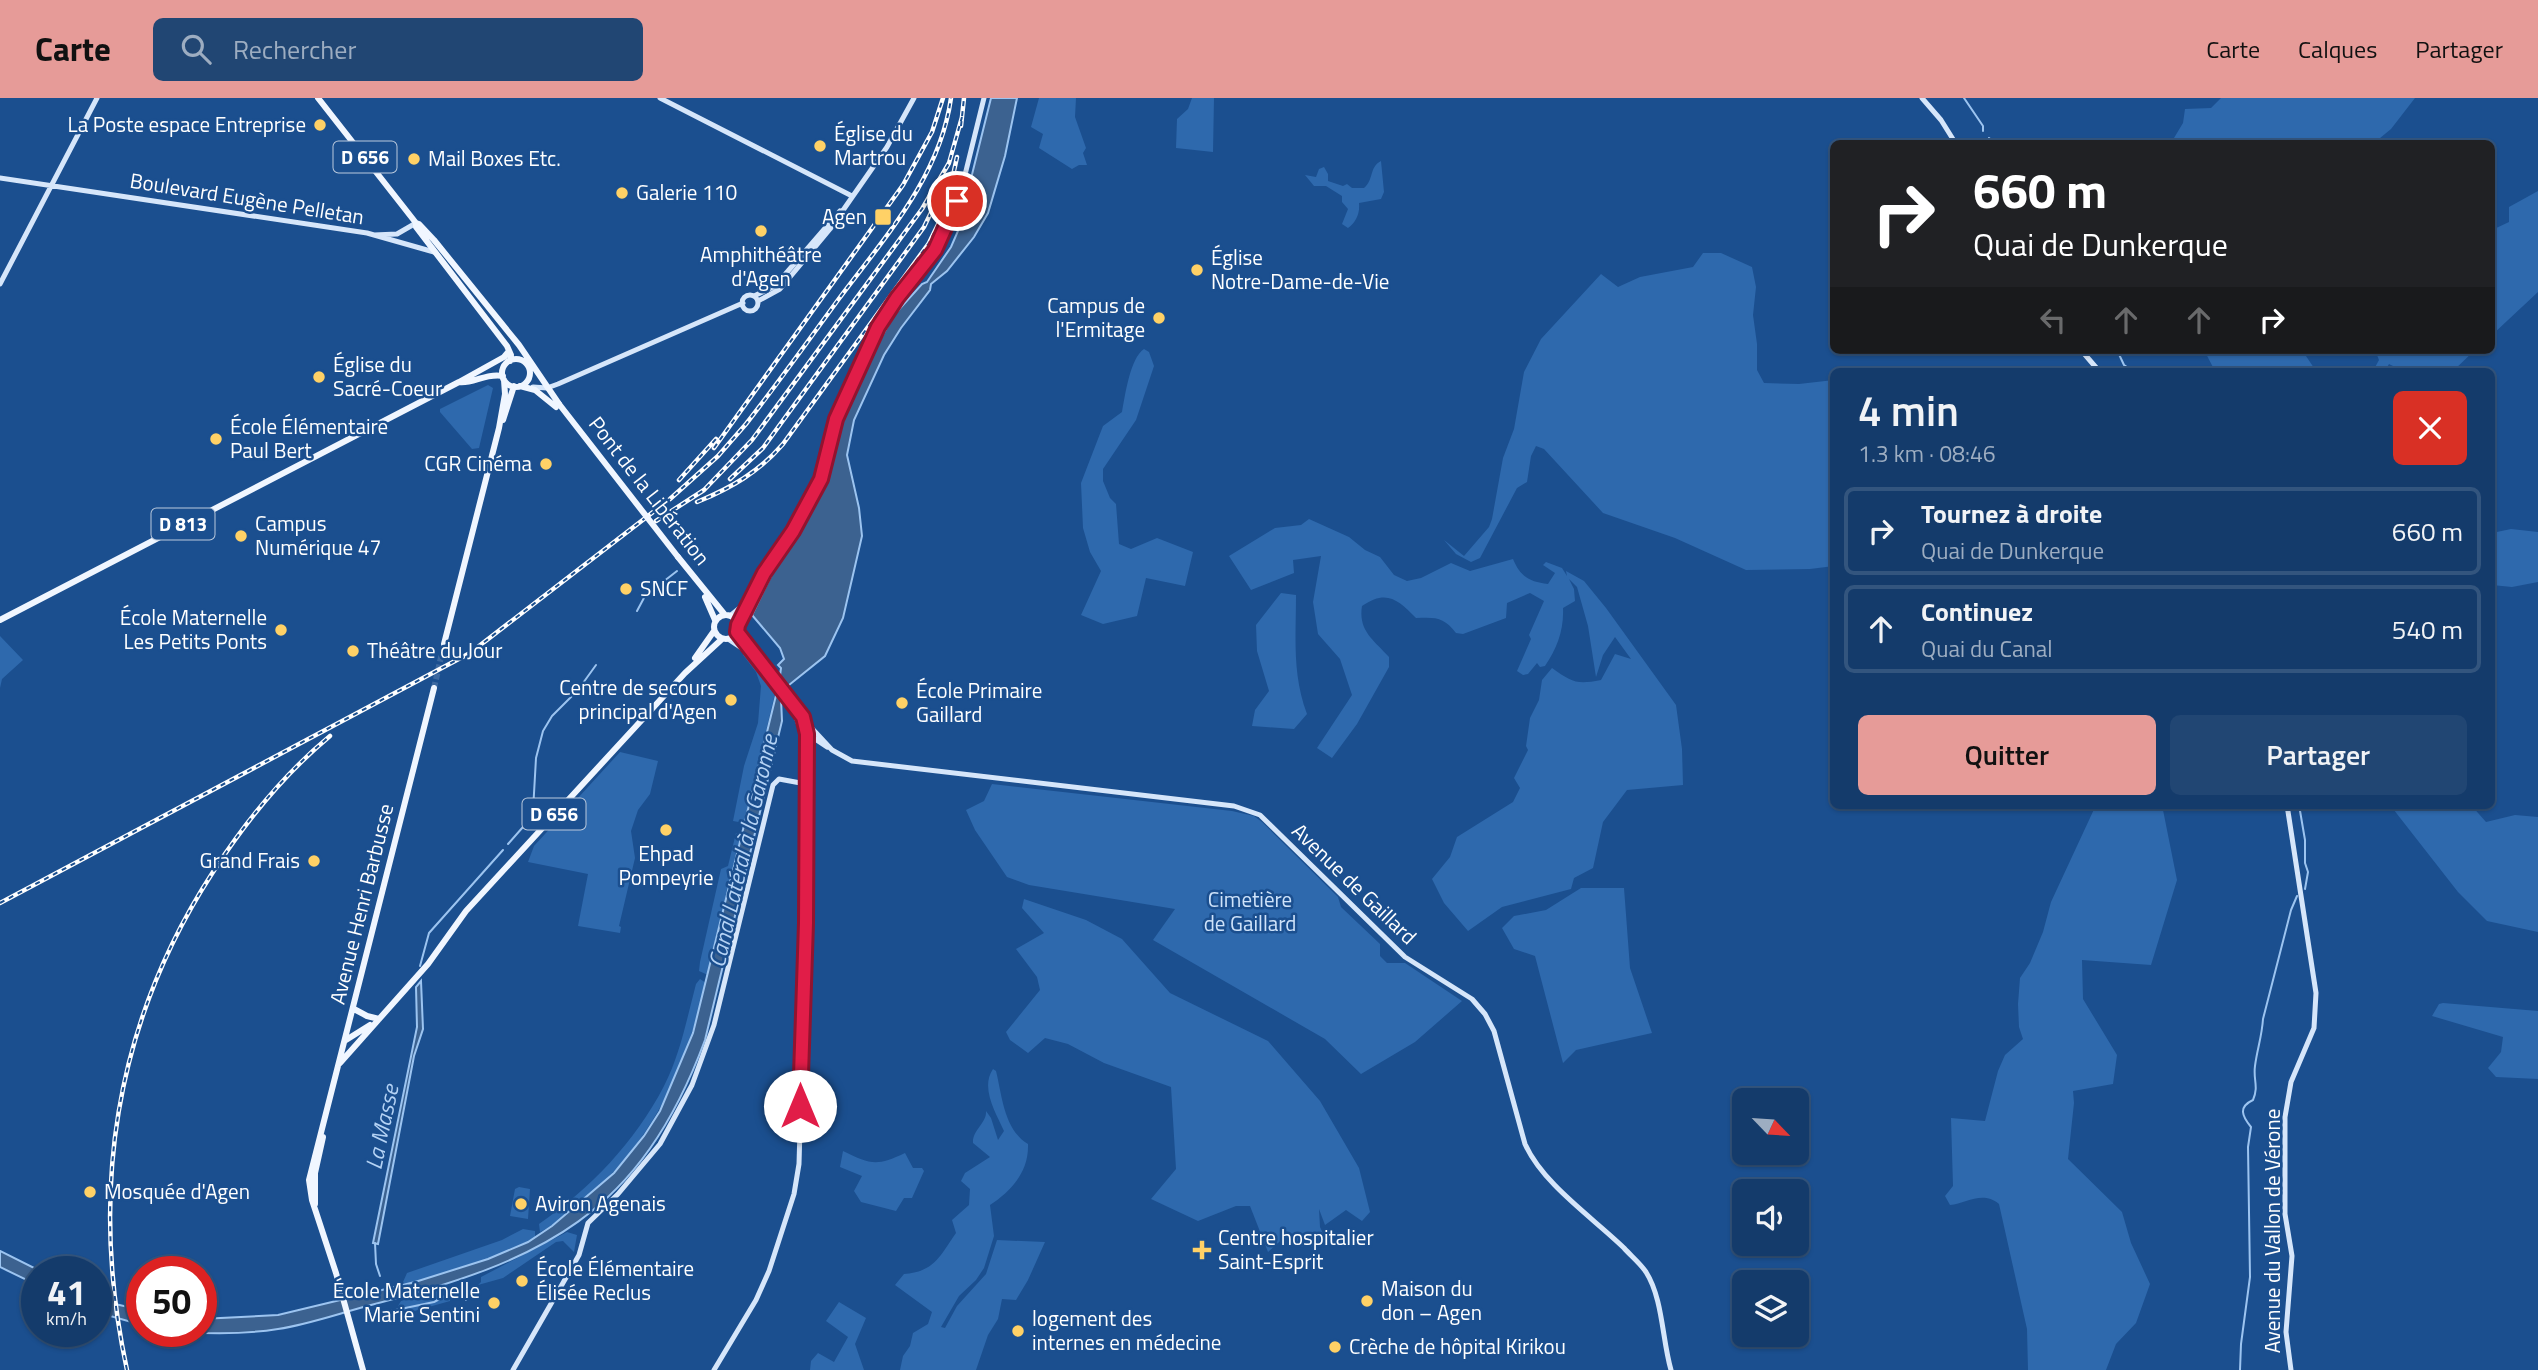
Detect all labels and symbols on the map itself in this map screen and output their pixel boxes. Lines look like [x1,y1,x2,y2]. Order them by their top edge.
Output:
place label: La Poste espace Entreprise [68,108,306,140]
marker: La Poste espace Entreprise [312,117,328,133]
place label: Église du Martrou [834,117,913,173]
marker: Église du Martrou [812,138,828,154]
road number: D 656 [334,142,396,172]
place label: Mail Boxes Etc. [428,142,561,174]
marker: Mail Boxes Etc. [406,151,422,167]
street label: Boulevard Eugène Pelletan [128,164,366,232]
pin [927,171,987,231]
place label: Galerie 110 [636,176,737,208]
marker: Galerie 110 [614,185,630,201]
place label: Agen [822,200,867,232]
marker: Agen [873,207,893,227]
marker: Amphithéâtre d'Agen [753,223,769,239]
place label: Amphithéâtre d'Agen [700,238,822,294]
place label: Église Notre-Dame-de-Vie [1211,241,1389,297]
marker: Église Notre-Dame-de-Vie [1189,262,1205,278]
place label: Campus de l'Ermitage [1047,289,1145,345]
marker: Campus de l'Ermitage [1151,310,1167,326]
place label: Église du Sacré-Coeur [333,348,442,404]
marker: Église du Sacré-Coeur [311,369,327,385]
street label: Pont de la Libération [581,409,718,572]
place label: École Élémentaire Paul Bert [230,410,388,466]
marker: École Élémentaire Paul Bert [208,431,224,447]
place label: CGR Cinéma [424,447,532,479]
marker: CGR Cinéma [538,456,554,472]
place label: Campus Numérique 47 [255,507,381,563]
road number: D 813 [152,508,214,540]
marker: Campus Numérique 47 [233,528,249,544]
place label: SNCF [640,572,688,604]
marker: SNCF [618,581,634,597]
place label: École Maternelle Les Petits Ponts [120,601,267,657]
marker: École Maternelle Les Petits Ponts [273,622,289,638]
place label: Théâtre du Jour [367,634,502,666]
marker: Théâtre du Jour [345,643,361,659]
place label: Centre de secours principal d'Agen [559,671,717,727]
place label: École Primaire Gaillard [916,674,1042,730]
marker: Centre de secours principal d'Agen [723,692,739,708]
marker: École Primaire Gaillard [894,695,910,711]
water label: Canal Latéral à la Garonne [699,730,787,971]
road number: D 656 [522,799,586,830]
street label: Avenue Henri Barbusse [321,800,401,1007]
street label: Avenue de Gaillard [1285,815,1424,951]
marker: Ehpad Pompeyrie [658,822,674,838]
place label: Ehpad Pompeyrie [618,837,714,893]
place label: Grand Frais [200,844,300,876]
marker: Grand Frais [306,853,322,869]
park label: Cimetière de Gaillard [1204,883,1296,939]
position arrow [763,1069,837,1143]
water label: La Masse [355,1080,408,1173]
north arrow [1732,1088,1810,1166]
street label: Avenue du Vallon de Vérone [2256,1109,2288,1353]
place label: Mosquée d'Agen [104,1175,250,1207]
marker: Mosquée d'Agen [82,1184,98,1200]
place label: Aviron Agenais [535,1187,666,1219]
marker: Aviron Agenais [513,1196,529,1212]
place label: Centre hospitalier Saint-Esprit [1218,1221,1374,1277]
marker: Centre hospitalier Saint-Esprit [1192,1240,1212,1260]
place label: École Élémentaire Élisée Reclus [536,1252,694,1308]
speed limit sign: 50 [126,1256,217,1347]
place label: Maison du don – Agen [1381,1272,1482,1328]
marker: École Élémentaire Élisée Reclus [514,1273,530,1289]
place label: École Maternelle Marie Sentini [333,1274,480,1330]
marker: Maison du don – Agen [1359,1293,1375,1309]
marker: École Maternelle Marie Sentini [486,1295,502,1311]
place label: logement des internes en médecine [1032,1302,1221,1358]
marker: logement des internes en médecine [1010,1323,1026,1339]
place label: Crèche de hôpital Kirikou [1349,1330,1566,1362]
marker: Crèche de hôpital Kirikou [1327,1339,1343,1355]

